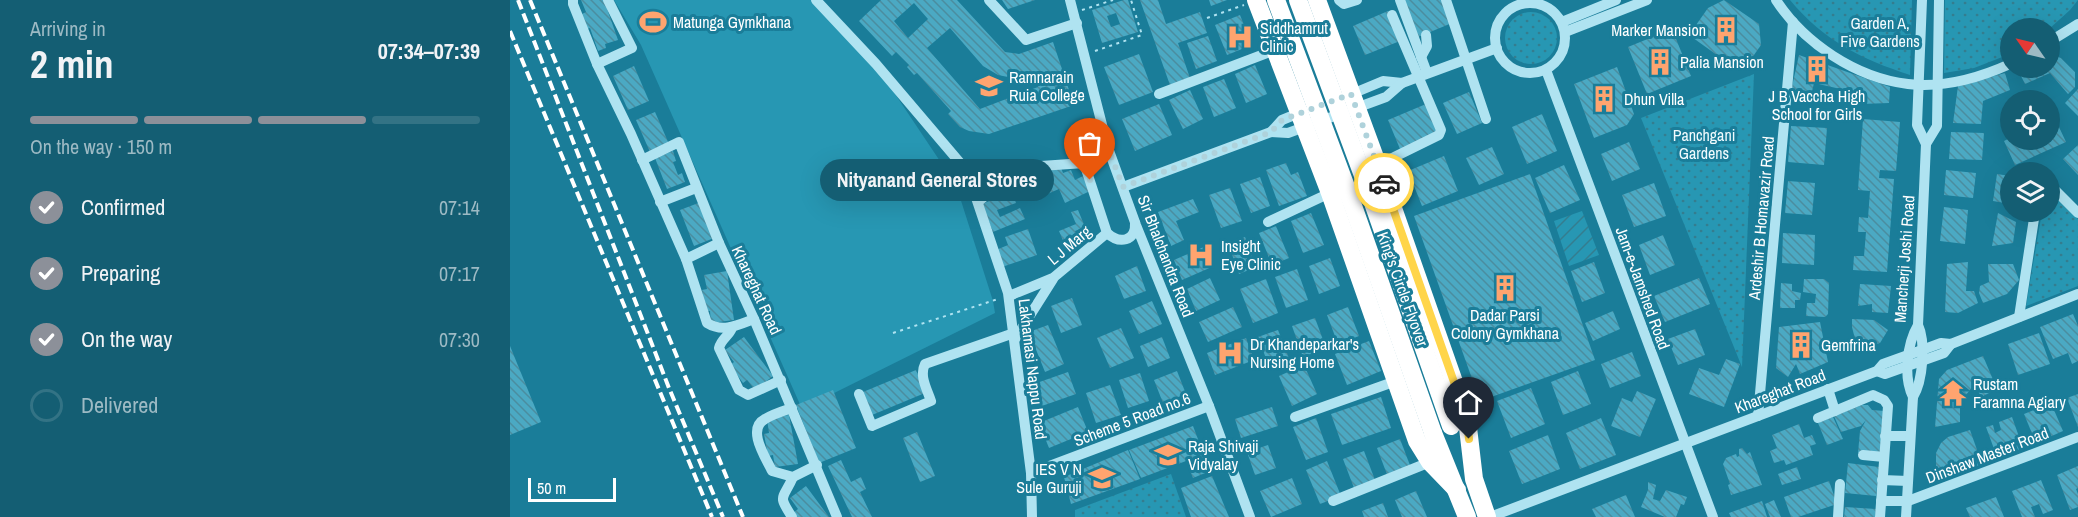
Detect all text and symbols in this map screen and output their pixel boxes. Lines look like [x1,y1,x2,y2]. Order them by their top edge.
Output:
sports icon: Matunga Gymkhana [638,7,668,37]
place label: Matunga Gymkhana [673,11,792,33]
park label: Garden A, Five Gardens [1840,12,1920,52]
text: Arriving in [30,15,106,42]
building icon: Marker Mansion [1711,15,1741,45]
place label: Siddhamrut Clinic [1260,17,1328,57]
north arrow [2000,18,2060,78]
map controls [2000,18,2060,222]
place label: Marker Mansion [1611,19,1706,41]
hospital icon: Siddhamrut Clinic [1225,22,1255,52]
text: 07:34–07:39 [378,36,480,66]
text: 2 min [30,38,114,90]
building icon: Palia Mansion [1645,47,1675,77]
place label: Palia Mansion [1680,51,1764,73]
building icon: J B Vaccha High School for Girls [1802,54,1832,84]
place label: Ramnarain Ruia College [1009,66,1085,106]
school or university icon: Ramnarain Ruia College [974,71,1004,101]
building icon: Dhun Villa [1589,84,1619,114]
place label: J B Vaccha High School for Girls [1769,85,1865,125]
place label: Dhun Villa [1624,88,1685,110]
button: locate [2000,90,2060,150]
pin [1064,118,1115,180]
park label: Panchgani Gardens [1673,124,1735,164]
icon: bag [1073,127,1106,160]
text: On the way · 150 m [30,133,172,160]
street label: Ardeshir B Homavazir Road [1743,135,1779,302]
courier [1354,153,1414,213]
callout: Nityanand General Stores [820,159,1054,201]
button: layers [2000,162,2060,222]
text: Nityanand General Stores [837,166,1037,193]
icon: car [1368,167,1401,200]
icon: check [30,191,63,224]
text: Confirmed [81,192,165,222]
street label: Sir Bhalchandra Road [1133,192,1199,320]
text: 07:14 [439,194,480,221]
street label: Mancherji Joshi Road [1889,195,1919,323]
street label: L J Marg [1043,220,1096,270]
street label: Jam-e-Jamshed Road [1611,224,1675,352]
street label: King's Circle Flyover [1372,229,1434,350]
place label: Insight Eye Clinic [1221,235,1281,275]
hospital icon: Insight Eye Clinic [1186,240,1216,270]
street label: Khareghat Road [727,242,787,338]
icon: check [30,257,63,290]
text: Preparing [81,258,160,288]
text: 07:17 [439,260,480,287]
building icon: Dadar Parsi Colony Gymkhana [1490,273,1520,303]
street label: Lakhamasi Nappu Road [1013,297,1053,441]
place label: Dadar Parsi Colony Gymkhana [1451,304,1560,344]
icon: check [30,323,63,356]
text: On the way [81,324,172,354]
text: 07:30 [439,326,480,353]
building icon: Gemfrina [1786,330,1816,360]
place label: Dr Khandeparkar's Nursing Home [1250,333,1359,373]
place label: Gemfrina [1821,334,1876,356]
hospital icon: Dr Khandeparkar's Nursing Home [1215,338,1245,368]
street label: Khareghat Road [1731,364,1829,418]
place label: Rustam Faramna Agiary [1973,373,2066,413]
pin [1443,377,1494,439]
temple icon: Rustam Faramna Agiary [1938,378,1968,408]
icon: home [1452,386,1485,419]
street label: Scheme 5 Road no.6 [1071,387,1193,451]
text: Delivered [81,390,158,420]
street label: Dinshaw Master Road [1922,421,2052,489]
place label: Raja Shivaji Vidyalay [1188,435,1259,475]
school or university icon: Raja Shivaji Vidyalay [1153,440,1183,470]
place label: IES V N Sule Guruji [1016,458,1082,498]
school or university icon: IES V N Sule Guruji [1087,463,1117,493]
scale bar [528,475,616,502]
text: 50 m [537,477,566,499]

